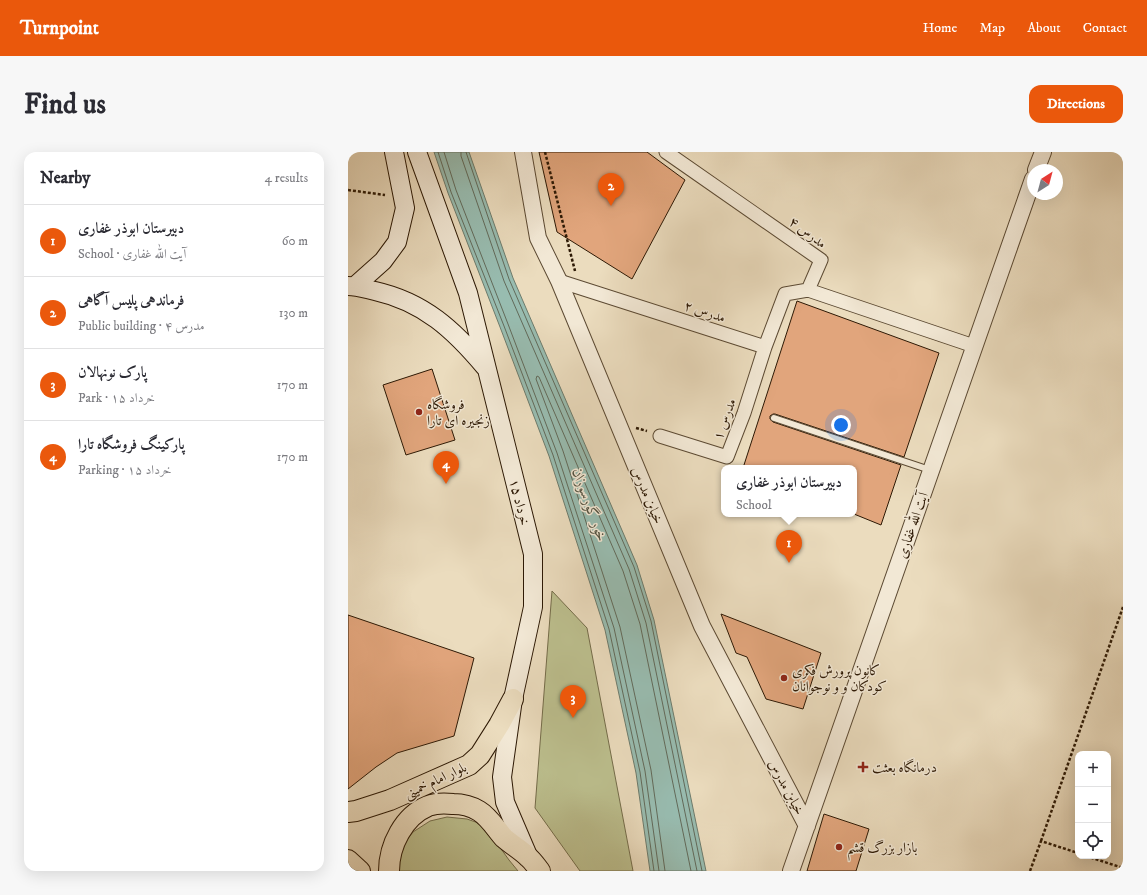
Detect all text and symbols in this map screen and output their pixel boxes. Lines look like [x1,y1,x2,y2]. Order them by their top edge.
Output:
text: Turnpoint [20,17,99,40]
text: Home [923,19,957,37]
text: Map [979,19,1005,37]
text: About [1027,19,1061,37]
text: Contact [1083,19,1127,37]
button: Directions [1029,85,1123,123]
text: Find us [24,87,106,122]
north arrow [1027,164,1063,200]
text: Nearby [40,167,90,189]
text: 4 results [265,170,308,186]
pin: 2 [598,173,624,206]
street label: مدرس ۴ [785,213,830,253]
text: دبیرستان ابوذر غفاری [78,219,184,238]
text: 1 [51,233,55,249]
text: 60 m [282,233,308,249]
text: School · آیت الله غفاری [78,246,186,262]
text: فرماندهی پلیس آگاهی [78,291,184,310]
street label: مدرس ۲ [682,297,728,327]
text: 2 [50,305,56,321]
text: 130 m [279,305,308,321]
text: Public building · مدرس ۴ [78,318,204,334]
text: پارک نونهالان [78,363,147,382]
text: 3 [51,377,55,393]
text: 170 m [277,377,308,393]
text: Park · ۱۵ خرداد [78,390,155,406]
place label: فروشگاه زنجیره ای تارا [427,395,490,430]
street label: مدرس ۱ [709,396,741,442]
marker: فروشگاه زنجیره ای تارا [414,407,424,417]
your location [831,415,851,435]
text: پارکینگ فروشگاه تارا [78,435,185,454]
text: 4 [49,449,57,465]
text: 170 m [277,449,308,465]
pin: 4 [433,451,459,484]
text: Parking · ۱۵ خرداد [78,462,171,478]
street label: خیابن مدرس [627,464,667,527]
popup [721,465,857,517]
water label: خور گورسوزان [567,466,612,545]
text: دبیرستان ابوذر غفاری [736,473,842,492]
street label: ۱۵ خرداد [505,477,533,527]
street label: آیت الله غفاری [890,487,933,561]
text: School [736,497,772,513]
pin: 1 [776,530,802,563]
place label: کانون پرورش فکری کودکان و و نوجوانان [792,662,887,696]
marker: کانون پرورش فکری کودکان و و نوجوانان [779,673,789,683]
pin: 3 [560,685,586,718]
map controls [1075,751,1111,859]
button: + [1075,751,1111,787]
street label: خیابن مدرس [764,756,808,819]
street label: بلوار امام خمینی [401,758,471,806]
place label: درمانگاه بعثت [872,758,937,777]
marker: درمانگاه بعثت [857,761,869,773]
button: − [1075,787,1111,823]
button: locate [1075,823,1111,859]
place label: بازار بزرگ قشم [847,839,918,861]
marker: بازار بزرگ قشم [834,842,844,852]

